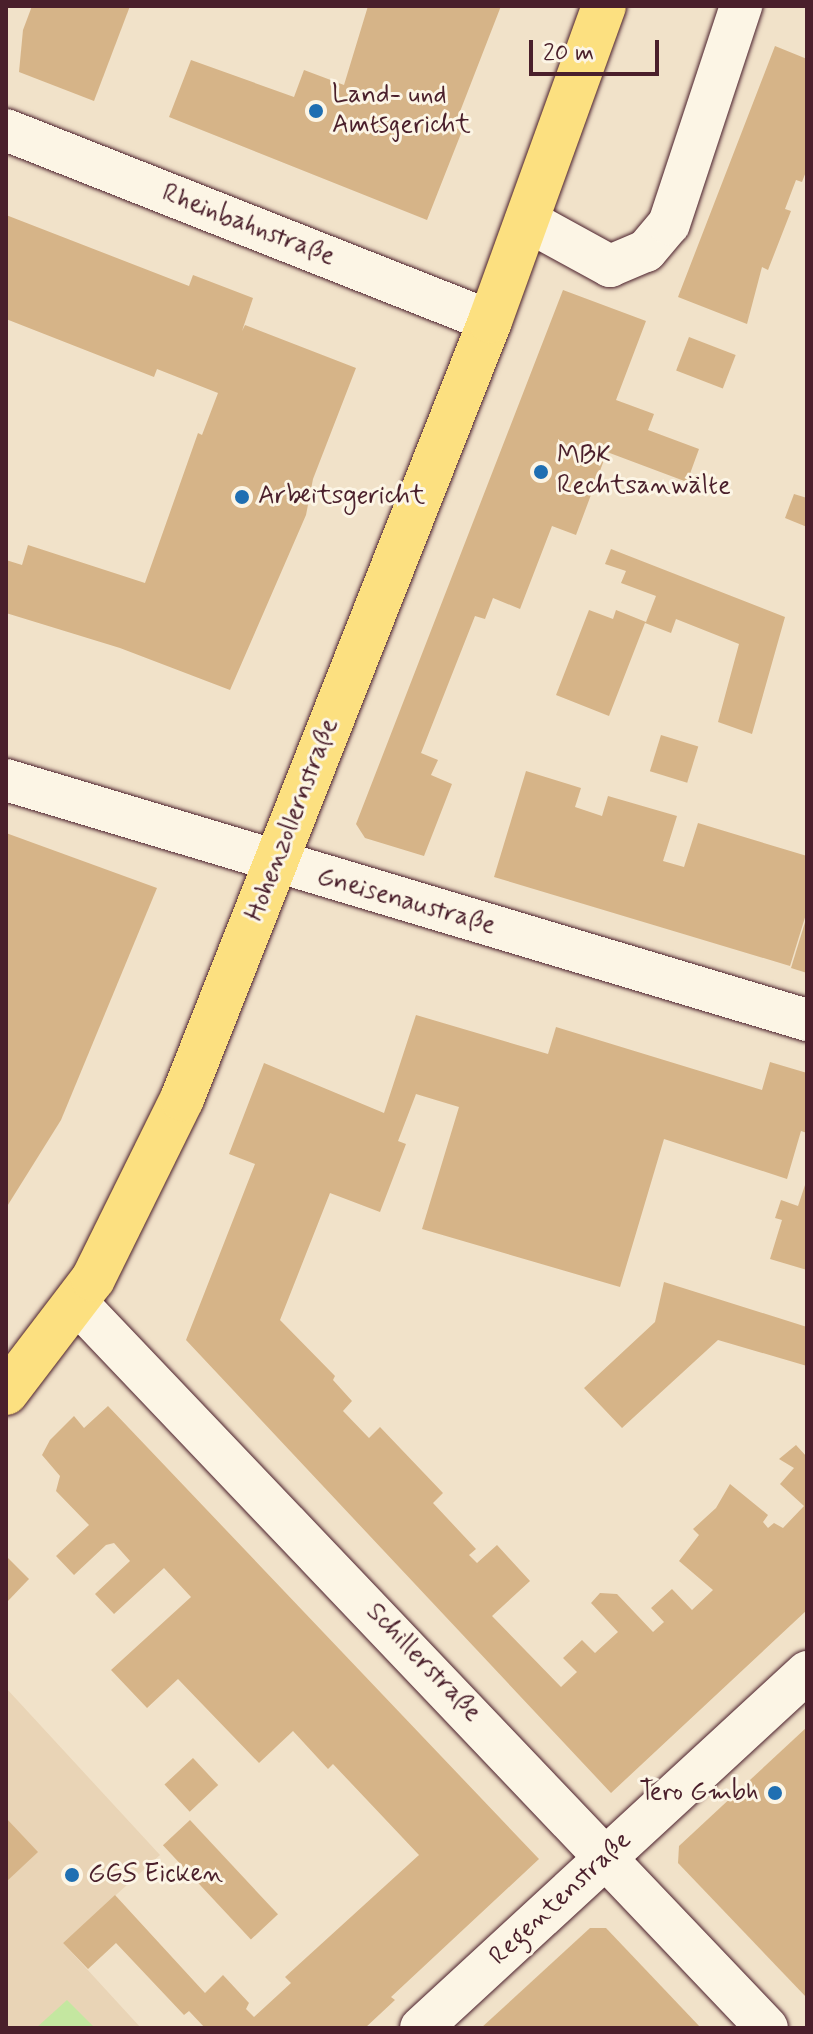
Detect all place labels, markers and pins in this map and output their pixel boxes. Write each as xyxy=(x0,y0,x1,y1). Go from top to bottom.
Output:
place label: Land- und Amtsgericht xyxy=(332,80,471,142)
marker: Land- und Amtsgericht xyxy=(307,102,325,120)
place label: MBK Rechtsanwälte xyxy=(557,441,731,502)
marker: MBK Rechtsanwälte xyxy=(532,463,550,481)
place label: Arbeitsgericht xyxy=(258,481,425,513)
marker: Arbeitsgericht xyxy=(233,488,251,506)
place label: Tero Gmbh xyxy=(639,1777,759,1809)
marker: Tero Gmbh xyxy=(766,1784,784,1802)
place label: GGS Eicken xyxy=(88,1859,223,1891)
marker: GGS Eicken xyxy=(63,1866,81,1884)

